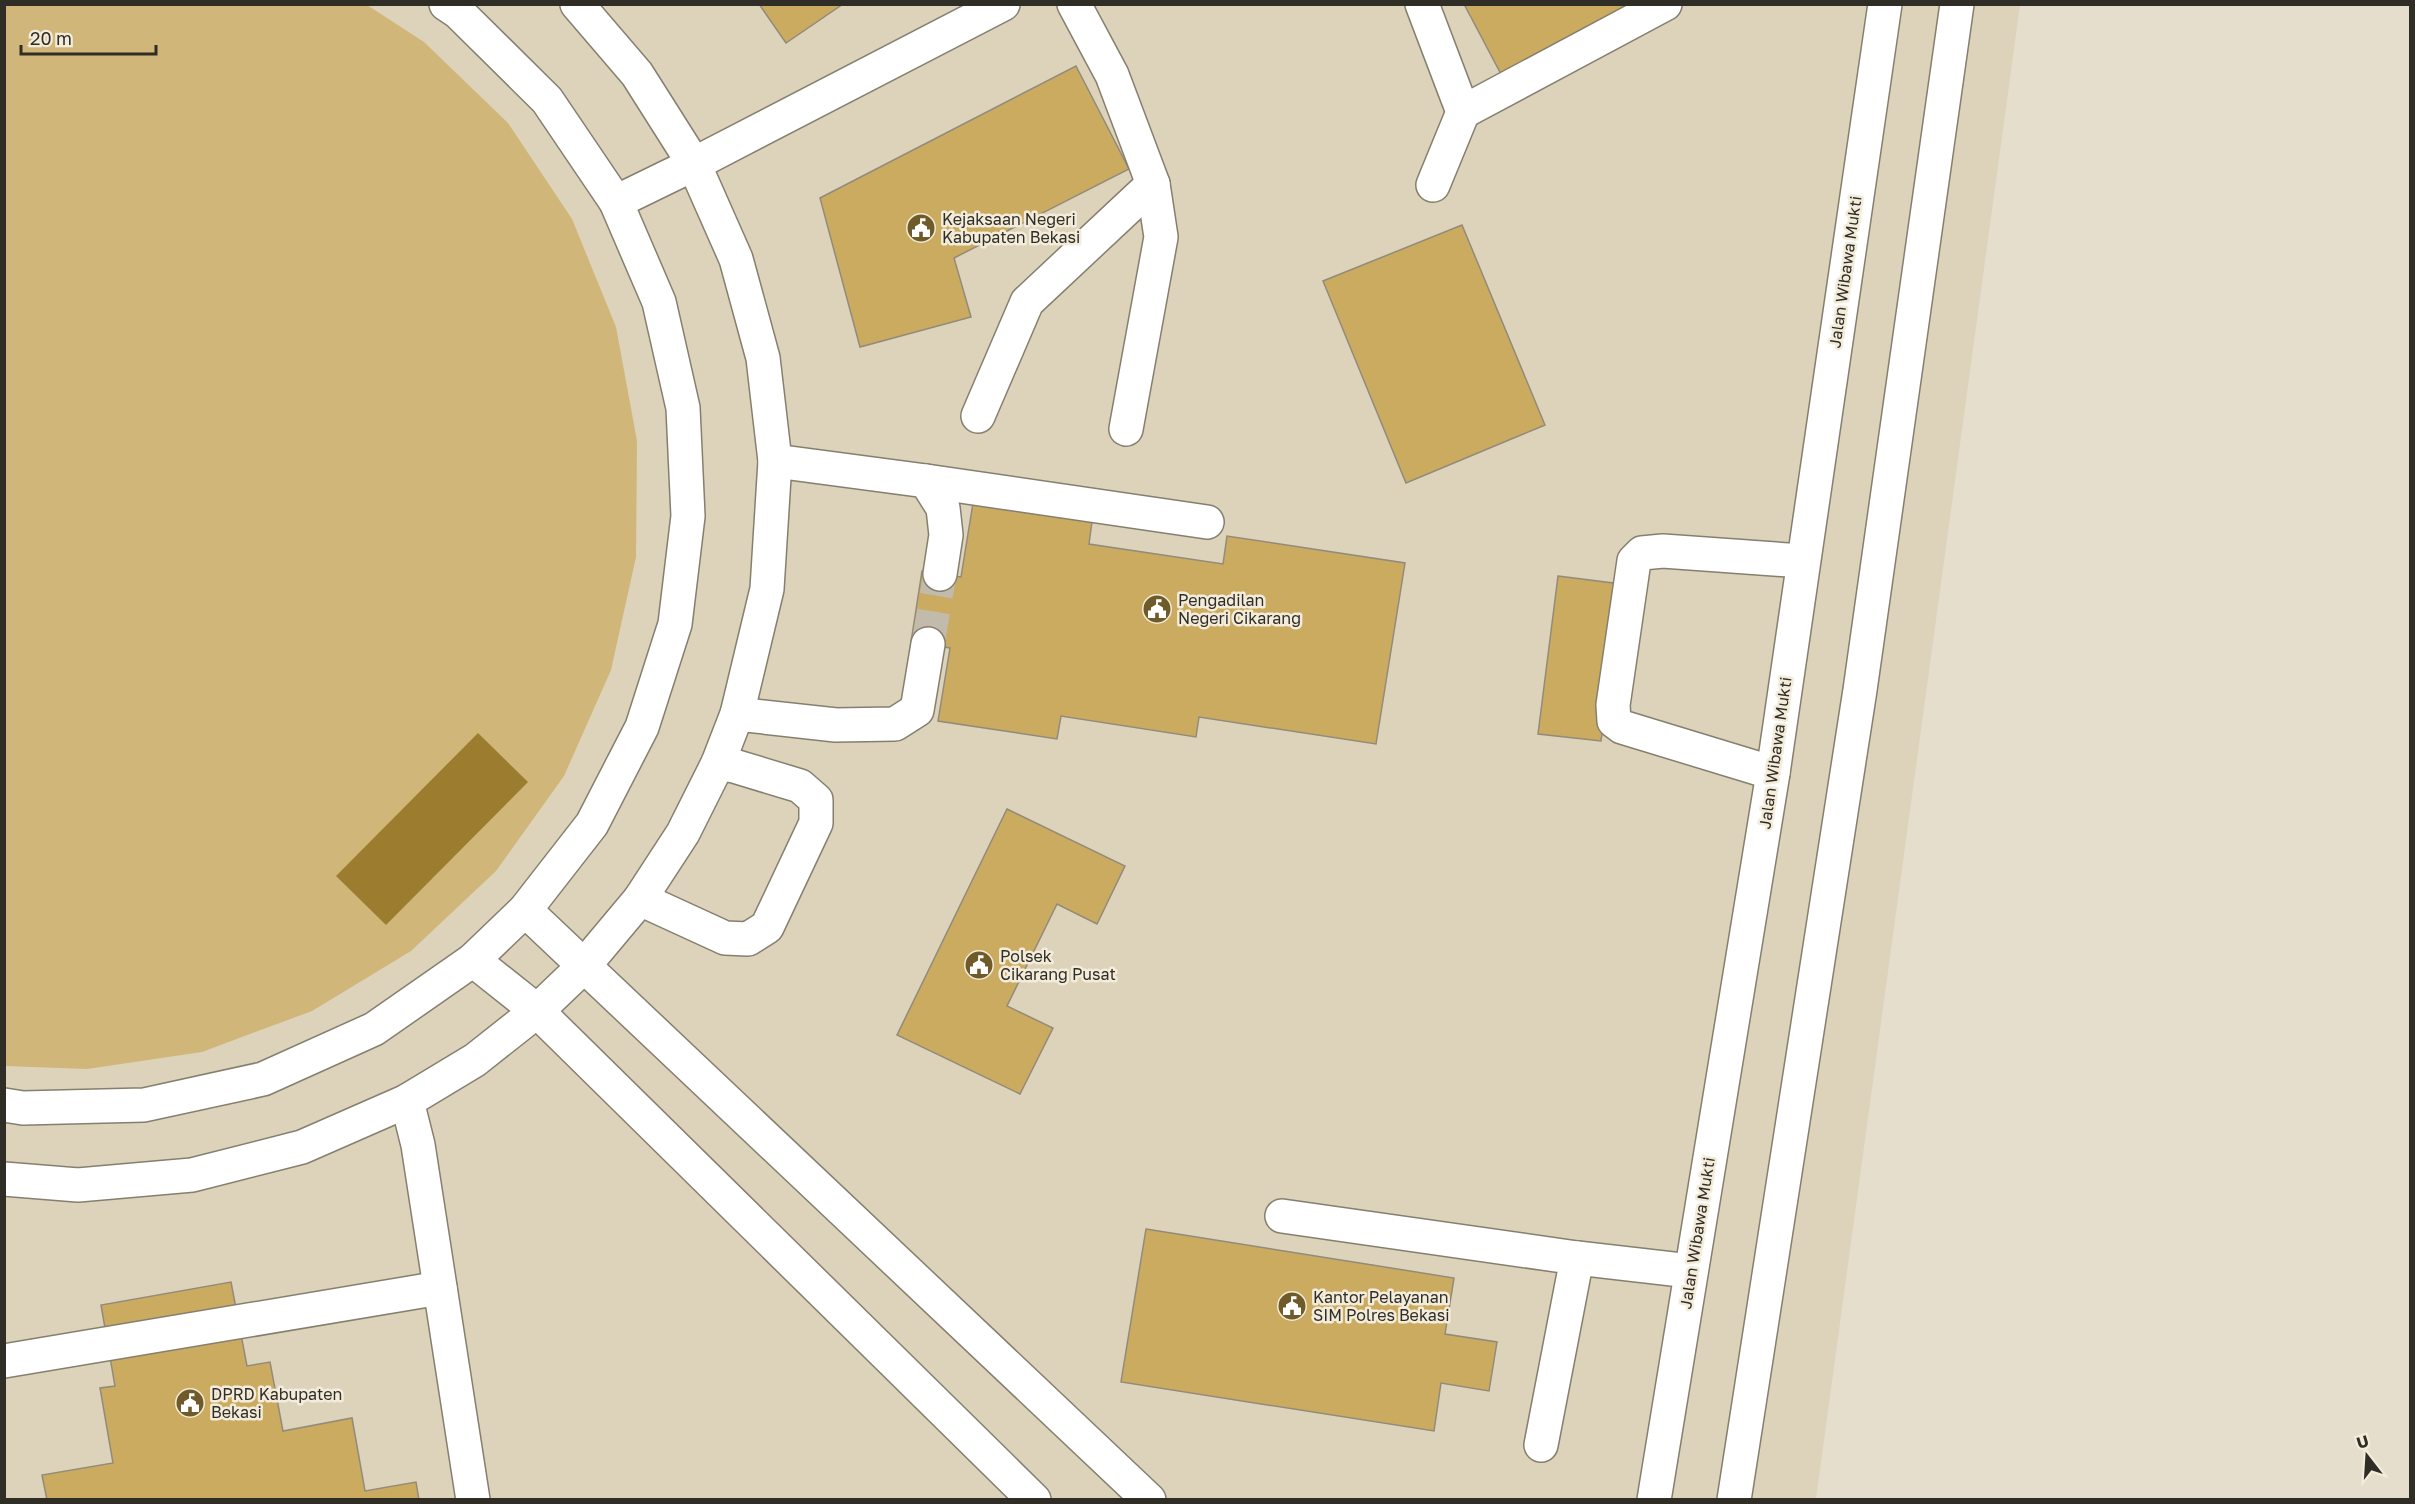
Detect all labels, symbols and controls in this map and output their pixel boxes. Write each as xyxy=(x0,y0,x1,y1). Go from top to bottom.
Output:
scale bar xyxy=(21,18,156,56)
text: 20 m xyxy=(30,27,72,49)
street label: Jalan Wibawa Mukti xyxy=(1824,195,1866,349)
place label: Kejaksaan Negeri Kabupaten Bekasi xyxy=(942,209,1080,247)
public building icon: Kejaksaan Negeri Kabupaten Bekasi xyxy=(905,212,937,244)
place label: Pengadilan Negeri Cikarang xyxy=(1178,590,1301,628)
public building icon: Pengadilan Negeri Cikarang xyxy=(1141,593,1173,625)
street label: Jalan Wibawa Mukti xyxy=(1754,676,1796,830)
place label: Polsek Cikarang Pusat xyxy=(1000,946,1116,984)
public building icon: Polsek Cikarang Pusat xyxy=(963,949,995,981)
street label: Jalan Wibawa Mukti xyxy=(1675,1156,1719,1310)
place label: Kantor Pelayanan SIM Polres Bekasi xyxy=(1313,1287,1450,1325)
public building icon: Kantor Pelayanan SIM Polres Bekasi xyxy=(1276,1290,1308,1322)
place label: DPRD Kabupaten Bekasi xyxy=(211,1384,342,1422)
public building icon: DPRD Kabupaten Bekasi xyxy=(174,1387,206,1419)
north arrow xyxy=(2337,1426,2397,1486)
text: U xyxy=(2354,1430,2371,1453)

